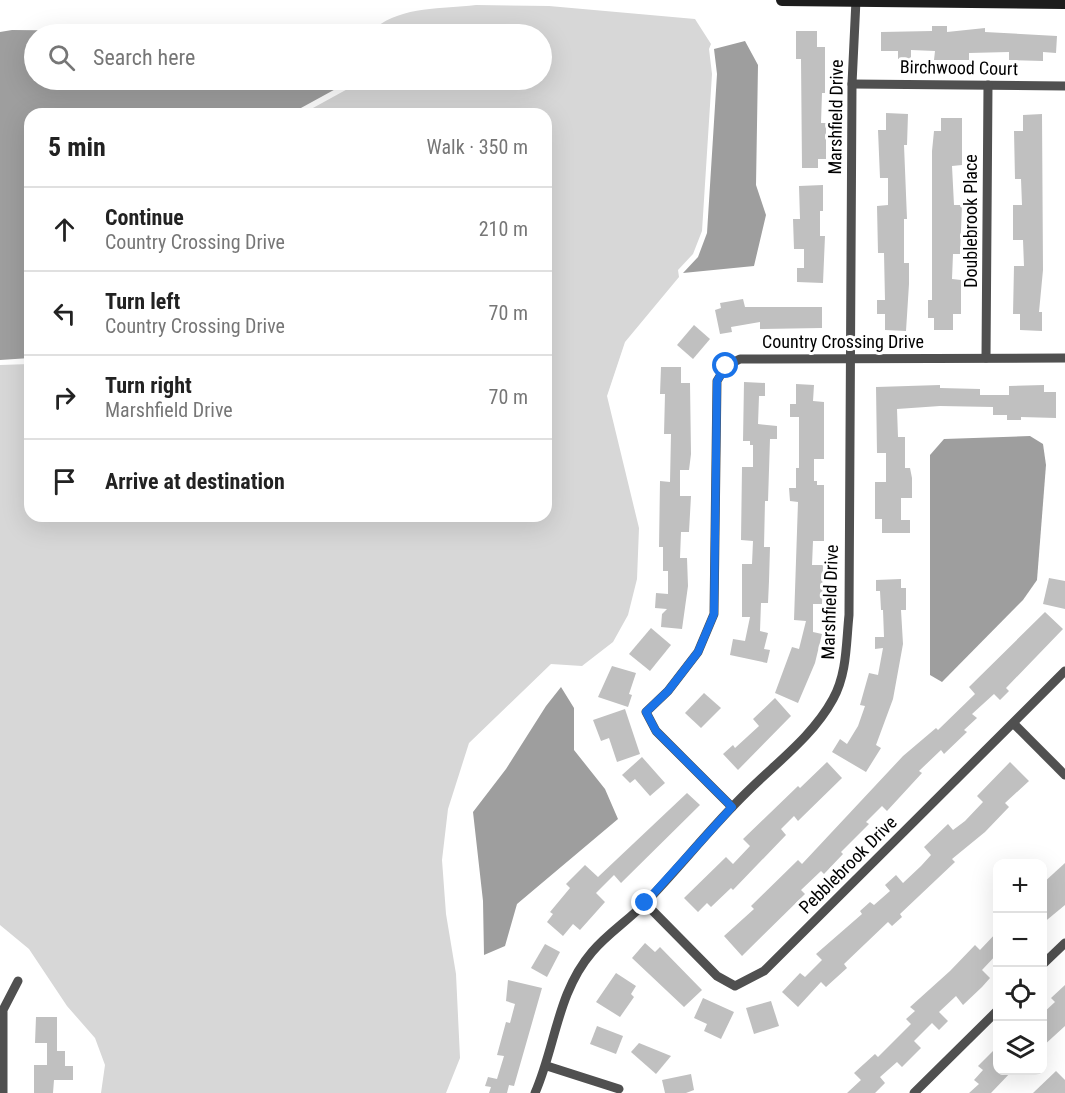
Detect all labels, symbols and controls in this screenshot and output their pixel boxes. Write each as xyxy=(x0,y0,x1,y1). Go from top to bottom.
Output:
search box xyxy=(24,24,552,90)
icon: search xyxy=(45,41,78,74)
text: Search here xyxy=(93,45,195,70)
street label: Birchwood Court xyxy=(900,56,1018,79)
street label: Marshfield Drive xyxy=(824,59,847,175)
text: 5 min xyxy=(48,132,106,162)
text: Walk · 350 m xyxy=(427,135,528,159)
street label: Doublebrook Place xyxy=(960,154,981,288)
text: Continue xyxy=(105,205,184,230)
icon: ahead xyxy=(48,213,81,246)
text: 210 m xyxy=(479,217,528,241)
text: Country Crossing Drive xyxy=(105,230,285,254)
text: Turn left xyxy=(105,289,180,314)
icon: left xyxy=(48,297,81,330)
text: 70 m xyxy=(489,301,528,325)
text: Country Crossing Drive xyxy=(105,314,285,338)
street label: Country Crossing Drive xyxy=(762,331,924,352)
route start xyxy=(712,352,738,378)
text: Turn right xyxy=(105,373,192,398)
icon: right xyxy=(48,381,81,414)
text: 70 m xyxy=(489,385,528,409)
text: Marshfield Drive xyxy=(105,398,233,422)
icon: arrive xyxy=(48,465,81,498)
text: Arrive at destination xyxy=(105,469,285,494)
street label: Marshfield Drive xyxy=(817,544,842,660)
street label: Pebblebrook Drive xyxy=(795,812,901,918)
map controls xyxy=(993,859,1047,1075)
button: + xyxy=(993,859,1047,913)
route end xyxy=(631,889,657,915)
button: − xyxy=(993,913,1047,967)
button: locate xyxy=(993,967,1047,1021)
button: layers xyxy=(993,1021,1047,1075)

